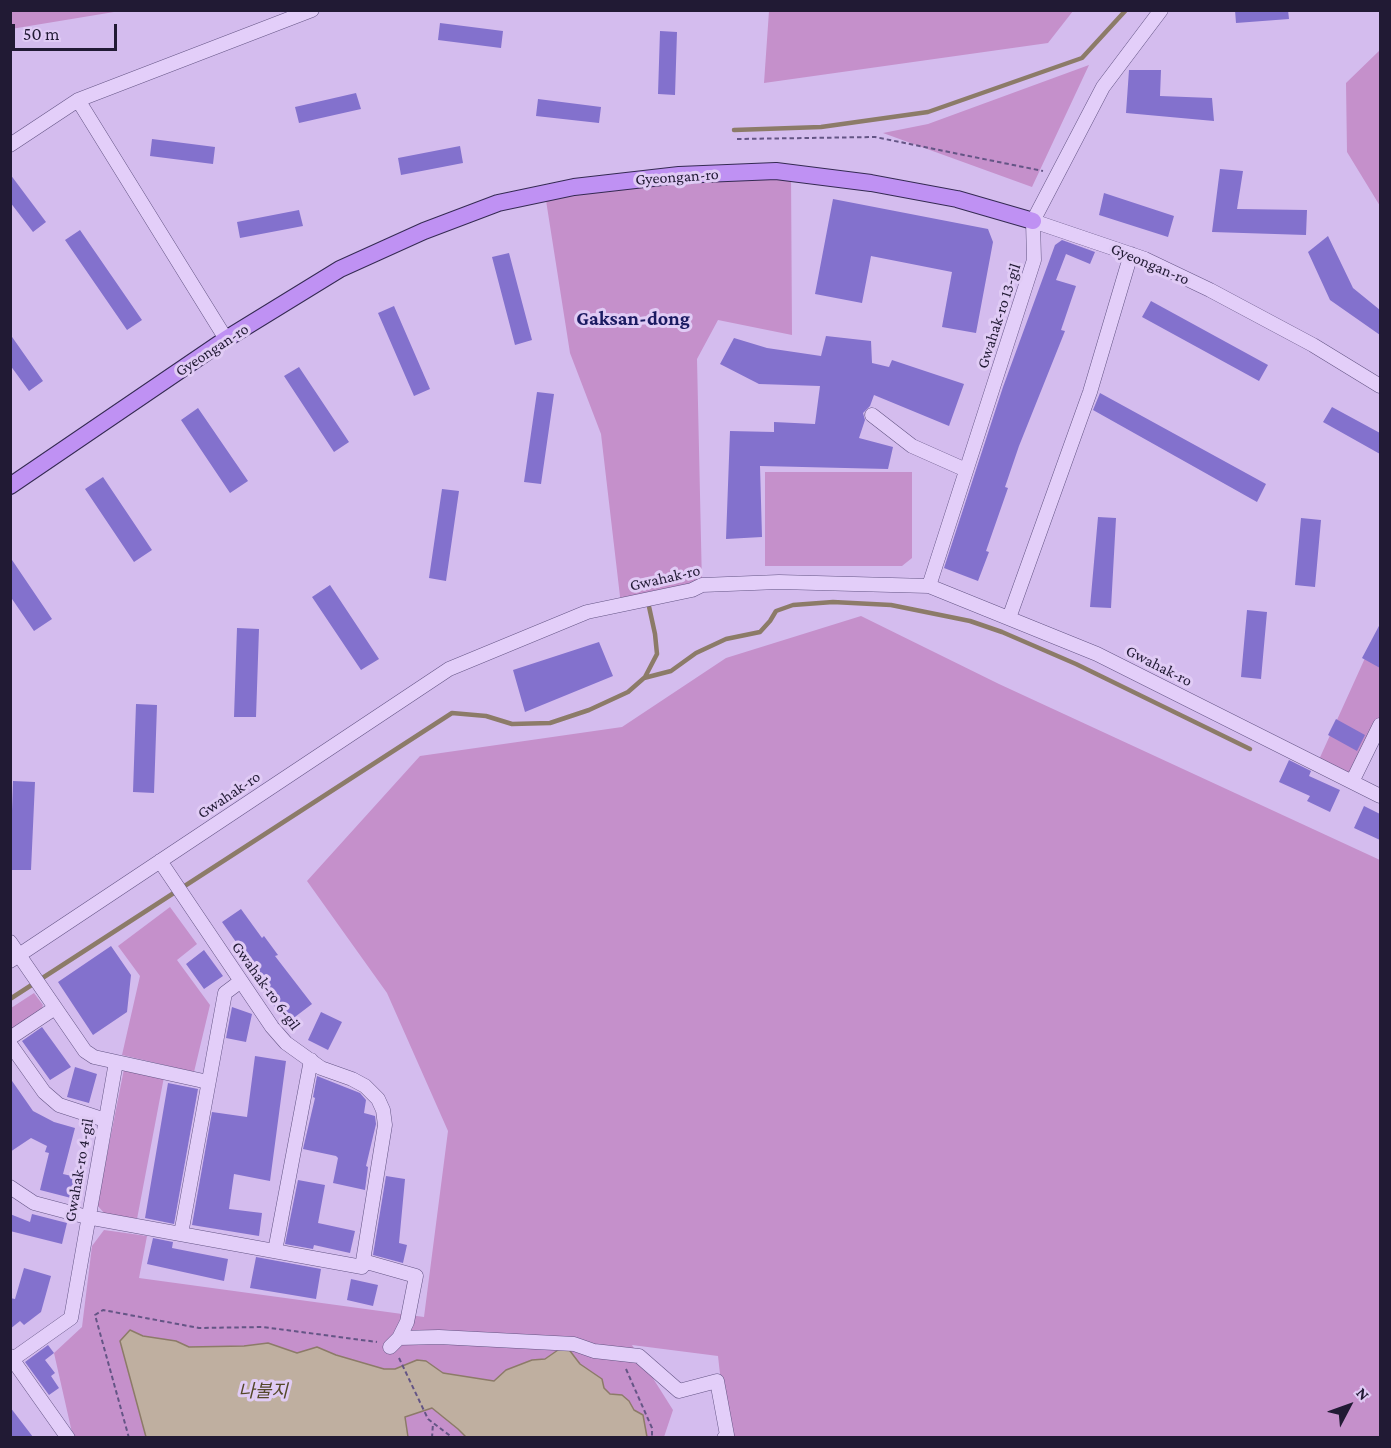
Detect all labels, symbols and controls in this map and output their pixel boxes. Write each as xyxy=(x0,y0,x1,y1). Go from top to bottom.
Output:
scale bar xyxy=(15,12,120,50)
text: 50 m xyxy=(23,24,60,44)
street label: Gyeongan-ro xyxy=(635,165,719,189)
street label: Gyeongan-ro xyxy=(1108,239,1192,289)
street label: Gwahak-ro 13-gil xyxy=(973,261,1025,371)
district label: Gaksan-dong xyxy=(576,307,690,331)
street label: Gyeongan-ro xyxy=(172,319,252,381)
street label: Gwahak-ro xyxy=(628,561,702,595)
street label: Gwahak-ro xyxy=(1123,641,1195,691)
street label: Gwahak-ro xyxy=(194,767,264,823)
street label: Gwahak-ro 6-gil xyxy=(227,938,305,1034)
street label: Gwahak-ro 4-gil xyxy=(60,1117,98,1223)
north arrow xyxy=(1319,1376,1379,1436)
water label: 나불지 xyxy=(238,1380,288,1402)
text: N xyxy=(1353,1384,1373,1404)

